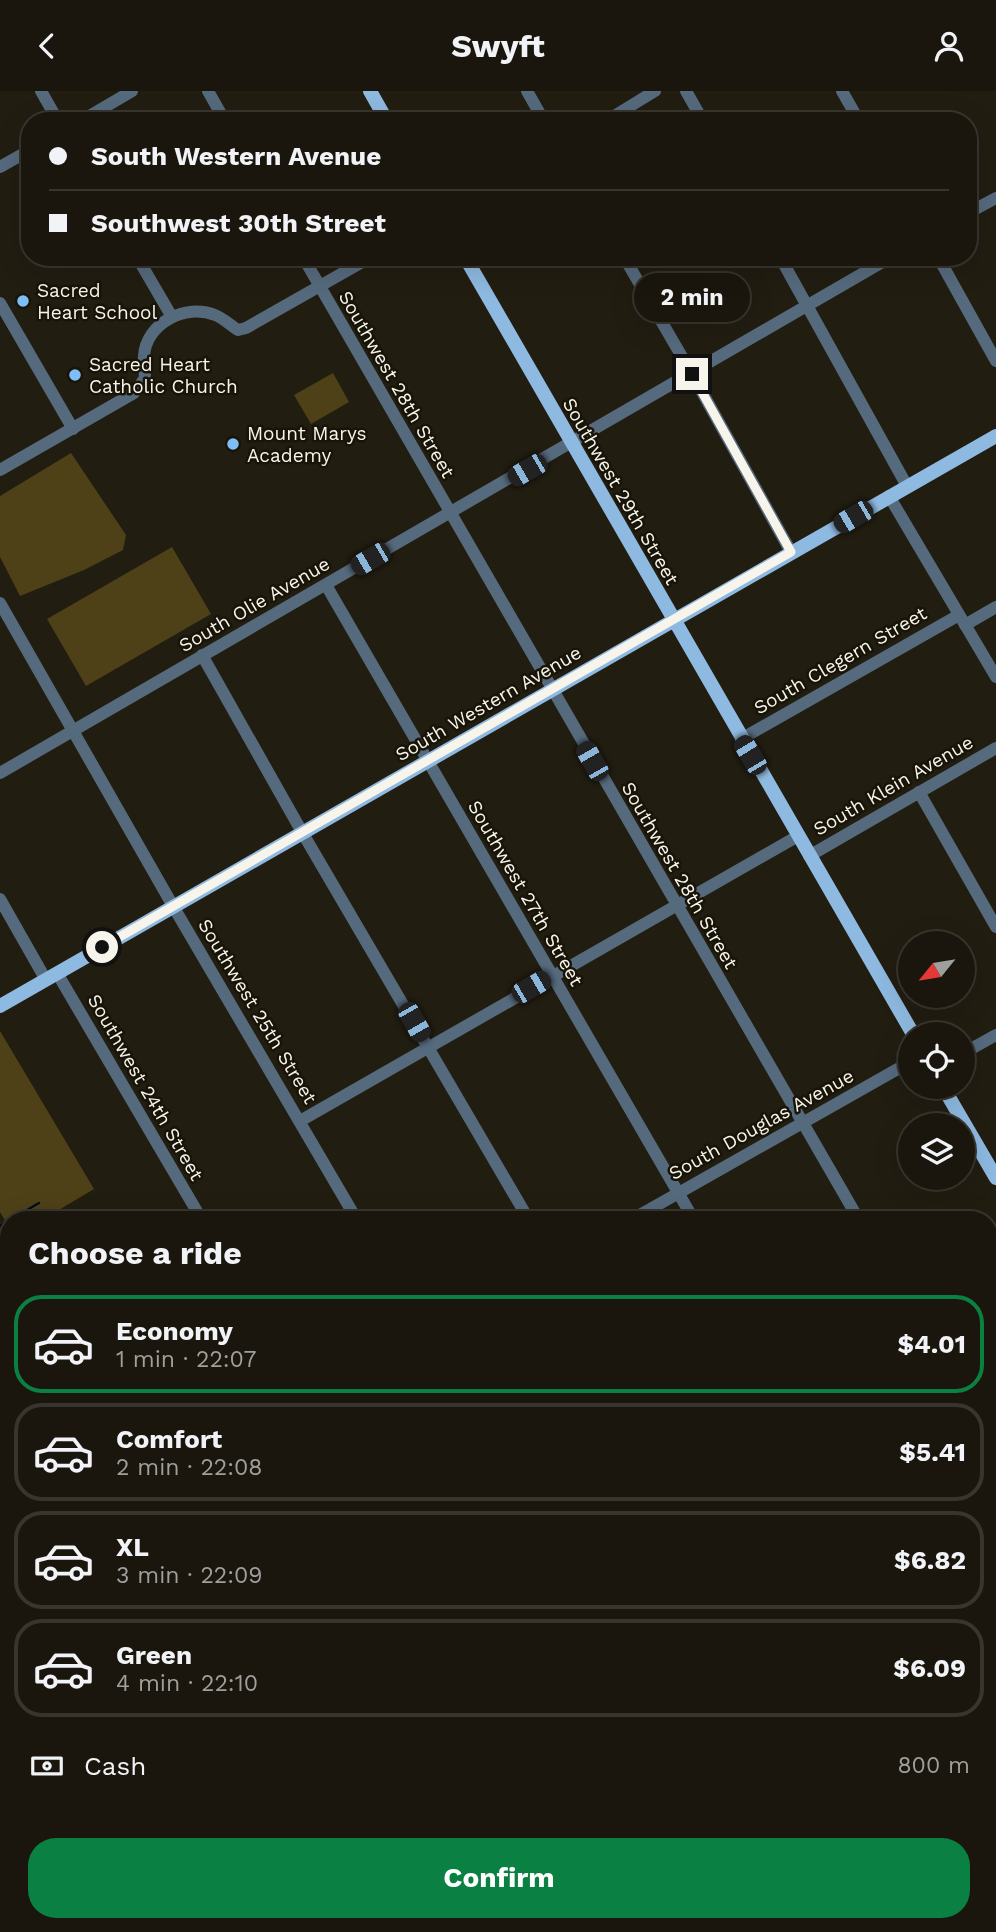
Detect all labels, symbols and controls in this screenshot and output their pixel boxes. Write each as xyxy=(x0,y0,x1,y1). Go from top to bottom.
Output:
icon: back xyxy=(28,27,66,65)
text: Swyft xyxy=(451,27,545,65)
icon: person xyxy=(930,27,968,65)
text: South Western Avenue xyxy=(91,141,381,171)
text: Southwest 30th Street xyxy=(91,208,386,238)
callout: 2 min xyxy=(634,273,750,321)
place label: Sacred Heart School xyxy=(37,279,158,324)
text: 2 min xyxy=(661,284,723,311)
street label: Southwest 28th Street xyxy=(334,287,460,482)
marker: Sacred Heart School xyxy=(15,293,31,309)
place label: Sacred Heart Catholic Church xyxy=(89,353,238,398)
route end xyxy=(676,358,708,390)
marker: Sacred Heart Catholic Church xyxy=(67,367,83,383)
street label: Southwest 29th Street xyxy=(558,394,684,589)
place label: Mount Marys Academy xyxy=(247,422,366,467)
marker: Mount Marys Academy xyxy=(225,436,241,452)
car xyxy=(504,450,551,490)
car xyxy=(830,497,877,537)
car xyxy=(347,539,394,579)
street label: South Olie Avenue xyxy=(175,552,334,657)
street label: South Clegern Street xyxy=(750,602,931,719)
street label: South Western Avenue xyxy=(391,641,585,766)
street label: South Klein Avenue xyxy=(809,730,977,841)
car xyxy=(731,732,770,778)
car xyxy=(573,738,612,784)
street label: Southwest 28th Street xyxy=(617,778,743,973)
street label: Southwest 27th Street xyxy=(463,796,588,990)
street label: Southwest 25th Street xyxy=(193,915,322,1108)
route start xyxy=(86,931,118,963)
north arrow xyxy=(898,931,975,1008)
map controls xyxy=(898,931,975,1190)
car xyxy=(508,967,555,1007)
street label: Southwest 24th Street xyxy=(83,990,208,1185)
car xyxy=(395,999,434,1045)
button: locate xyxy=(898,1022,975,1099)
street label: South Douglas Avenue xyxy=(665,1064,858,1185)
button: layers xyxy=(898,1113,975,1190)
text: Choose a ride xyxy=(28,1234,242,1272)
icon: car xyxy=(32,1313,95,1376)
text: Economy xyxy=(116,1316,233,1346)
text: $4.01 xyxy=(897,1329,966,1359)
text: 1 min · 22:07 xyxy=(116,1346,256,1373)
icon: car xyxy=(32,1421,95,1484)
text: Comfort xyxy=(116,1424,222,1454)
text: $5.41 xyxy=(899,1437,966,1467)
text: 2 min · 22:08 xyxy=(116,1454,263,1481)
icon: car xyxy=(32,1529,95,1592)
text: XL xyxy=(116,1532,149,1562)
text: $6.82 xyxy=(894,1545,966,1575)
text: 3 min · 22:09 xyxy=(116,1562,263,1589)
icon: car xyxy=(32,1637,95,1700)
text: Green xyxy=(116,1640,192,1670)
text: $6.09 xyxy=(893,1653,966,1683)
text: 4 min · 22:10 xyxy=(116,1670,258,1697)
icon: cash xyxy=(28,1747,66,1785)
text: Cash xyxy=(84,1751,146,1781)
text: 800 m xyxy=(897,1752,970,1779)
button: Confirm xyxy=(28,1838,970,1918)

